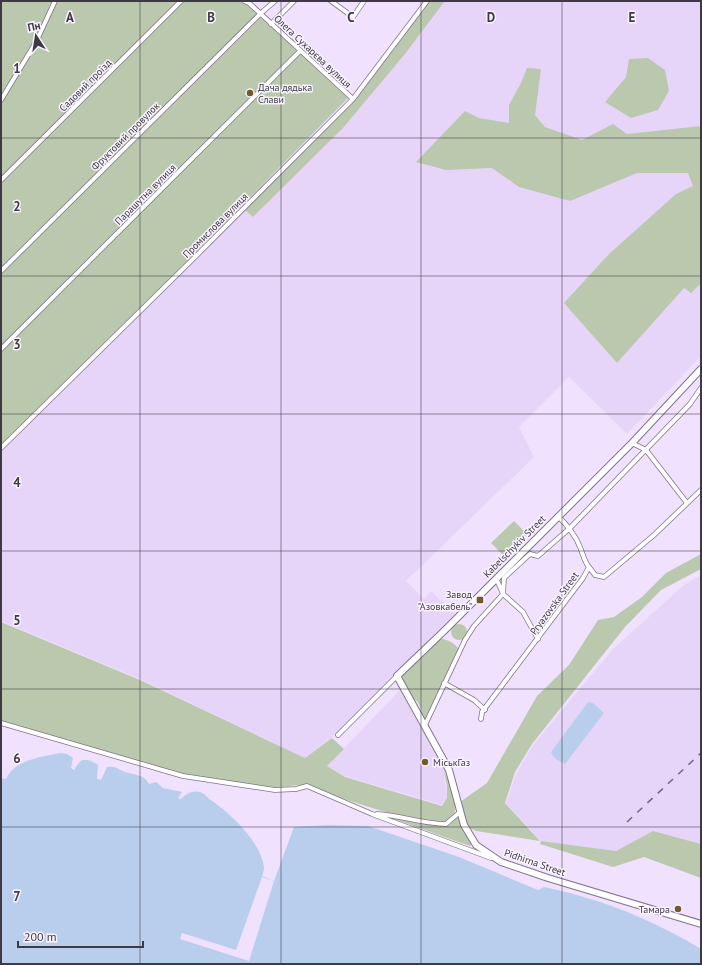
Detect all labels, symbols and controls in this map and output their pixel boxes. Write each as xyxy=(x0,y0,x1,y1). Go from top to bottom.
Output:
text: A xyxy=(66,9,74,26)
text: B xyxy=(207,9,215,26)
text: C xyxy=(347,9,355,26)
text: D xyxy=(487,9,495,26)
text: E xyxy=(629,9,636,26)
street label: Олега Сухарєва вулиця xyxy=(271,12,354,91)
north arrow xyxy=(16,16,56,56)
text: Пн xyxy=(26,18,42,34)
street label: Садовий проїзд xyxy=(56,56,115,114)
text: 1 xyxy=(13,60,21,77)
place label: Дача дядька Слави xyxy=(258,81,312,106)
marker: Дача дядька Слави xyxy=(245,88,255,98)
street label: Фруктовий провулок xyxy=(89,99,162,173)
street label: Парашутна вулиця xyxy=(112,161,179,228)
street label: Промислова вулиця xyxy=(180,190,251,261)
text: 2 xyxy=(13,198,21,215)
text: 3 xyxy=(13,336,21,353)
text: 4 xyxy=(13,474,21,491)
street label: Kabelschykiv Street xyxy=(480,512,549,580)
street label: Pryazovska Street xyxy=(527,569,582,637)
place label: Завод "Азовкабель" xyxy=(418,588,473,613)
marker: Завод "Азовкабель" xyxy=(475,595,485,605)
text: 5 xyxy=(13,612,21,629)
text: 6 xyxy=(13,750,21,767)
place label: МіськГаз xyxy=(433,756,470,769)
marker: МіськГаз xyxy=(420,757,430,767)
street label: Pidhirna Street xyxy=(503,846,568,879)
text: 7 xyxy=(13,888,21,905)
place label: Тамара xyxy=(639,903,670,916)
marker: Тамара xyxy=(673,904,683,914)
scale bar xyxy=(18,923,143,949)
text: 200 m xyxy=(24,929,57,944)

